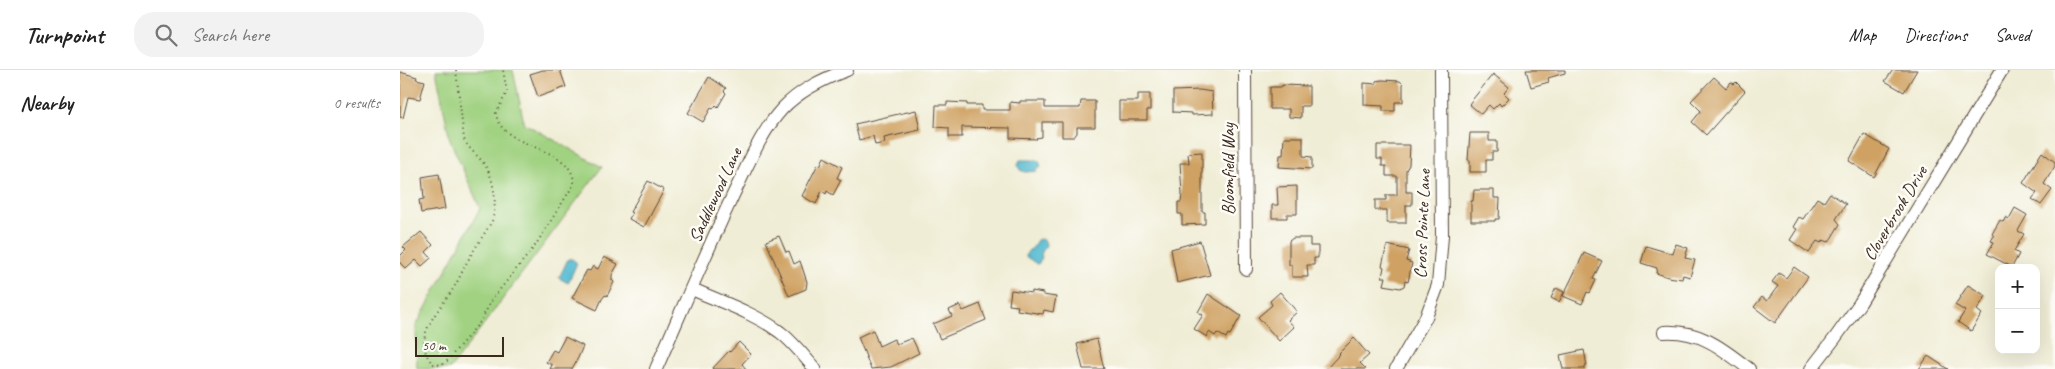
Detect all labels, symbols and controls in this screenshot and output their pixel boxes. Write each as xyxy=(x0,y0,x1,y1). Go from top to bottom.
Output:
search box xyxy=(134,12,484,57)
text: Turnpoint xyxy=(25,20,104,50)
icon: search xyxy=(152,21,180,49)
text: Search here xyxy=(192,23,269,47)
text: Map xyxy=(1849,24,1876,46)
text: Directions xyxy=(1904,24,1967,46)
text: Saved xyxy=(1995,24,2030,46)
text: Nearby xyxy=(20,90,73,116)
text: 0 results xyxy=(333,93,380,113)
street label: Bloomfield Way xyxy=(1217,121,1239,215)
street label: Saddlewood Lane xyxy=(684,143,747,246)
street label: Cloverbrook Drive xyxy=(1858,161,1932,264)
street label: Cross Pointe Lane xyxy=(1409,168,1435,279)
map controls xyxy=(1995,264,2040,354)
button: + xyxy=(1995,264,2040,309)
button: − xyxy=(1995,309,2040,354)
scale bar xyxy=(415,334,504,357)
text: 50 m xyxy=(422,337,446,354)

